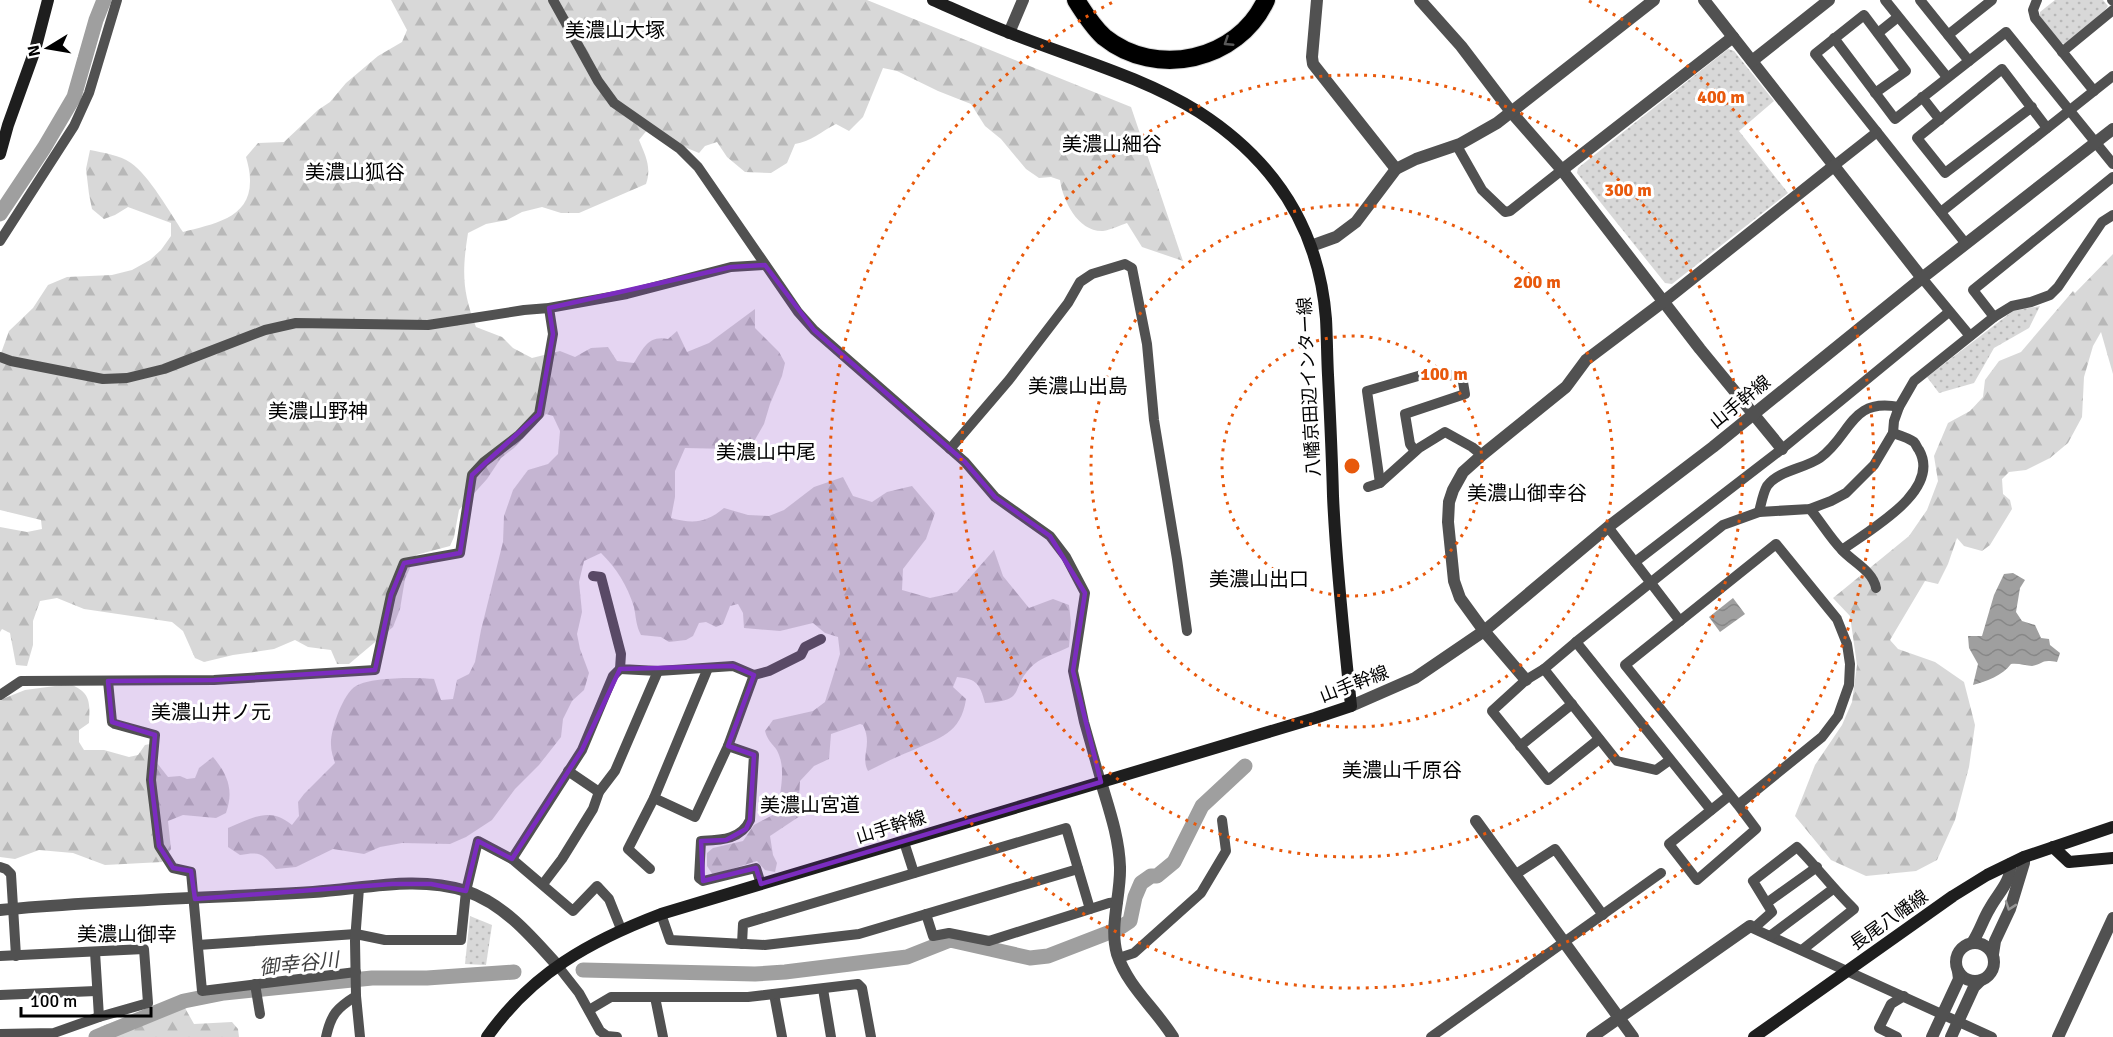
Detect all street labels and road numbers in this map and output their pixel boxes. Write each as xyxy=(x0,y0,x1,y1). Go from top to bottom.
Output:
street label: 八幡京田辺インター線 xyxy=(1293,297,1325,477)
street label: 山手幹線 xyxy=(1705,371,1775,433)
street label: 山手幹線 xyxy=(1316,661,1392,707)
street label: 山手幹線 xyxy=(853,806,929,848)
street label: 長尾八幡線 xyxy=(1846,885,1932,955)

